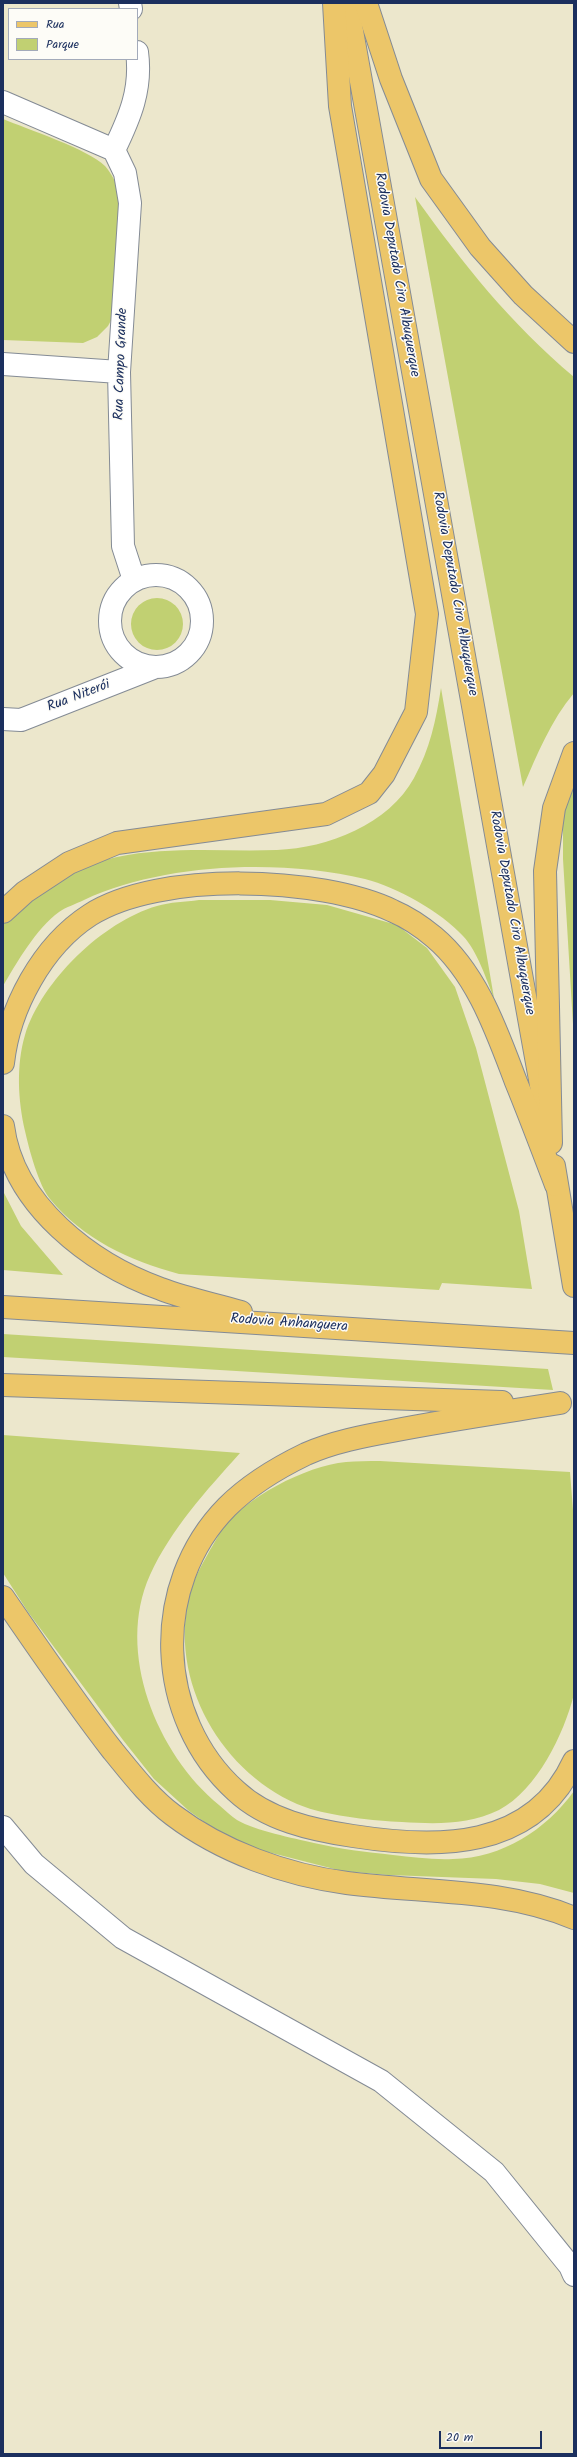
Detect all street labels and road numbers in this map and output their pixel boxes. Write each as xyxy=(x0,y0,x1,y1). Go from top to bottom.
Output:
street label: Rodovia Deputado Ciro Albuquerque xyxy=(370,171,422,379)
street label: Rua Campo Grande xyxy=(112,308,132,420)
street label: Rodovia Deputado Ciro Albuquerque xyxy=(428,490,480,698)
street label: Rua Niterói xyxy=(45,677,113,717)
street label: Rodovia Deputado Ciro Albuquerque xyxy=(485,809,537,1017)
street label: Rodovia Anhanguera xyxy=(230,1312,348,1336)

